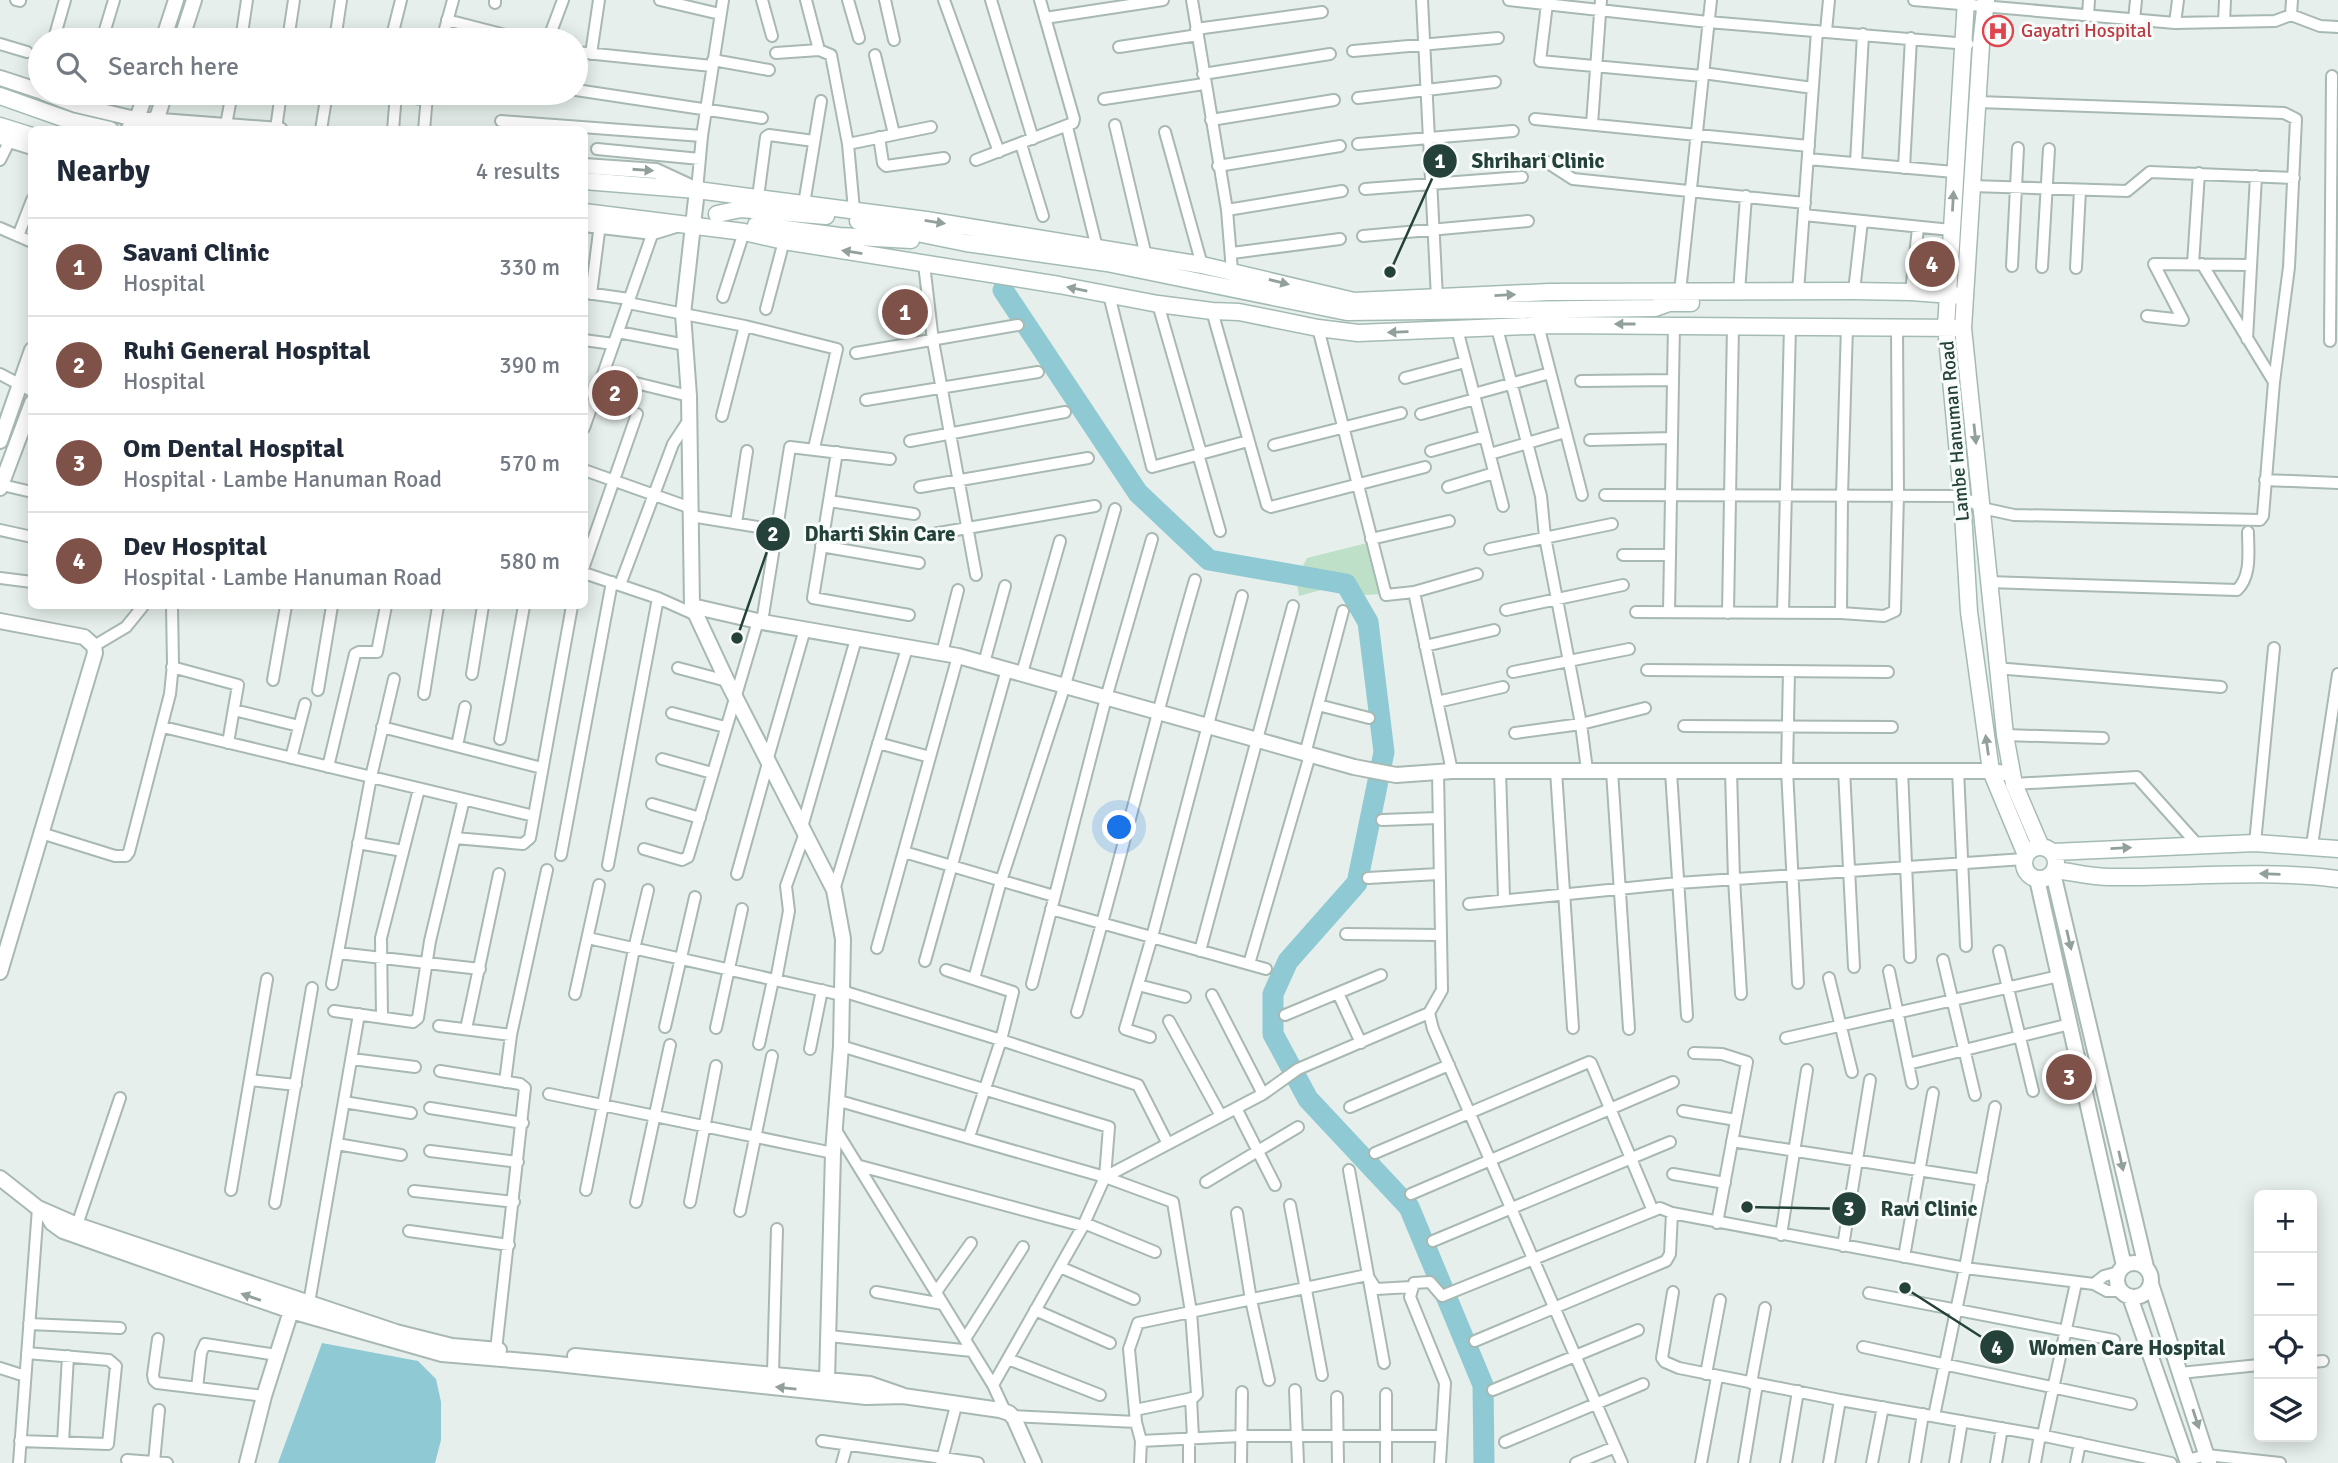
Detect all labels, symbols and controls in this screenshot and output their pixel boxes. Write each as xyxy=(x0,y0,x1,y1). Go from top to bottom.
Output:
hospital icon: Gayatri Hospital xyxy=(1981,14,2015,48)
place label: Gayatri Hospital xyxy=(2021,19,2152,43)
search box xyxy=(28,28,588,105)
icon: search xyxy=(52,48,90,86)
text: Search here xyxy=(108,51,239,83)
callout: Shrihari Clinic xyxy=(1423,140,1619,182)
text: 1 xyxy=(1434,148,1446,174)
text: Shrihari Clinic xyxy=(1472,148,1605,174)
text: Nearby xyxy=(56,153,150,190)
text: 4 results xyxy=(476,157,560,186)
one-way arrow xyxy=(632,165,654,176)
one-way arrow xyxy=(1947,190,1958,212)
one-way arrow xyxy=(924,217,946,228)
text: Savani Clinic xyxy=(123,237,270,269)
pin: 4 xyxy=(1909,238,1955,290)
one-way arrow xyxy=(841,246,863,257)
text: 1 xyxy=(73,253,85,282)
text: 330 m xyxy=(499,253,560,282)
text: Hospital xyxy=(123,269,205,298)
one-way arrow xyxy=(1269,277,1291,288)
one-way arrow xyxy=(1066,283,1088,294)
pin: 1 xyxy=(882,286,928,338)
one-way arrow xyxy=(1494,289,1516,300)
one-way arrow xyxy=(1614,319,1636,330)
one-way arrow xyxy=(1387,326,1409,337)
text: Ruhi General Hospital xyxy=(123,335,370,367)
street label: Lambe Hanuman Road xyxy=(1935,340,1975,522)
text: 2 xyxy=(73,351,85,380)
text: 390 m xyxy=(499,351,560,380)
text: Hospital xyxy=(123,367,205,396)
pin: 2 xyxy=(592,367,638,419)
one-way arrow xyxy=(1970,423,1981,445)
text: Om Dental Hospital xyxy=(123,433,344,465)
text: 3 xyxy=(73,449,85,478)
text: 570 m xyxy=(499,449,560,478)
text: Hospital · Lambe Hanuman Road xyxy=(123,465,442,494)
callout: Dharti Skin Care xyxy=(755,513,969,555)
text: 2 xyxy=(767,521,779,547)
text: Dharti Skin Care xyxy=(804,521,956,547)
text: Dev Hospital xyxy=(123,531,267,563)
text: 4 xyxy=(73,547,85,576)
text: 580 m xyxy=(499,547,560,576)
text: Hospital · Lambe Hanuman Road xyxy=(123,563,442,592)
one-way arrow xyxy=(1982,734,1993,756)
your location xyxy=(1102,810,1136,844)
one-way arrow xyxy=(2110,843,2132,854)
one-way arrow xyxy=(2259,868,2281,879)
one-way arrow xyxy=(2063,929,2074,951)
pin: 3 xyxy=(2046,1051,2092,1103)
one-way arrow xyxy=(2116,1150,2127,1172)
callout: Ravi Clinic xyxy=(1832,1188,1992,1230)
map controls xyxy=(2254,1190,2317,1442)
button: + xyxy=(2254,1190,2317,1253)
text: 3 xyxy=(1843,1196,1855,1222)
text: Ravi Clinic xyxy=(1881,1196,1977,1222)
button: − xyxy=(2254,1253,2317,1316)
one-way arrow xyxy=(240,1291,261,1302)
button: locate xyxy=(2254,1316,2317,1379)
callout: Women Care Hospital xyxy=(1980,1326,2240,1368)
text: 4 xyxy=(1991,1335,2003,1361)
text: Women Care Hospital xyxy=(2029,1335,2226,1361)
button: layers xyxy=(2254,1379,2317,1442)
one-way arrow xyxy=(775,1382,797,1393)
one-way arrow xyxy=(2191,1409,2201,1430)

